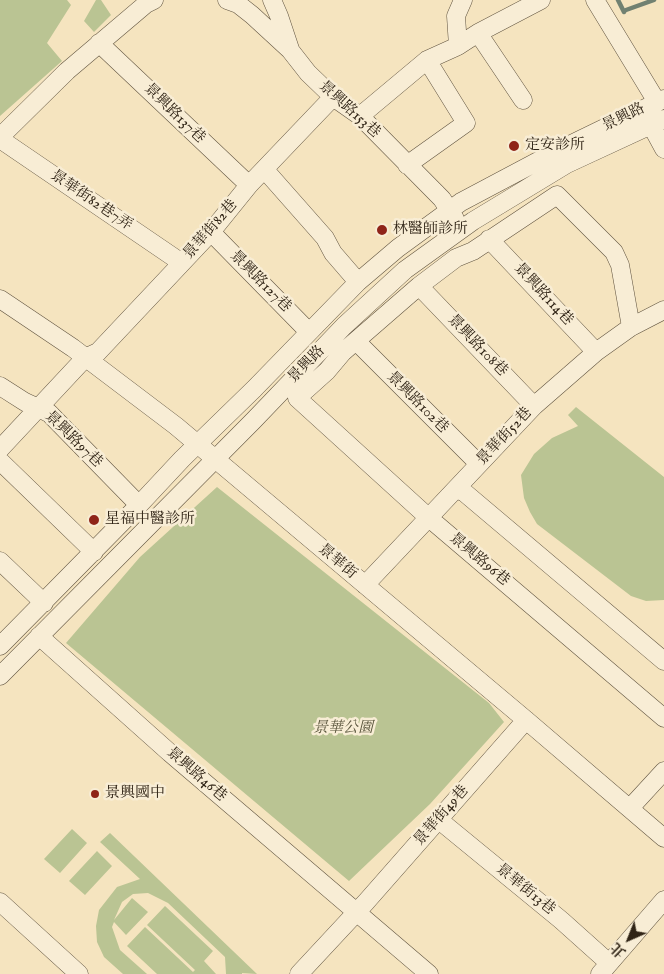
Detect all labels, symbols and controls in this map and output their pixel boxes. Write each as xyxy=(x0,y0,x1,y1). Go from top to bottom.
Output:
street label: 景興路153巷 xyxy=(315,78,383,142)
street label: 景興路137巷 xyxy=(140,80,208,148)
street label: 景興路 xyxy=(600,100,648,136)
place label: 定安診所 xyxy=(525,137,585,155)
marker: 定安診所 xyxy=(507,139,521,153)
street label: 景華街82巷7弄 xyxy=(47,167,135,235)
street label: 景華街82巷 xyxy=(180,197,242,263)
place label: 林醫師診所 xyxy=(393,221,468,239)
marker: 林醫師診所 xyxy=(375,223,389,237)
street label: 景興路127巷 xyxy=(226,248,294,316)
street label: 景興路114巷 xyxy=(510,260,576,330)
street label: 景興路108巷 xyxy=(443,311,511,381)
street label: 景興路 xyxy=(285,343,329,387)
street label: 景興路102巷 xyxy=(382,368,452,438)
street label: 景華街52巷 xyxy=(474,404,536,470)
street label: 景興路97巷 xyxy=(40,408,106,472)
place label: 星福中醫診所 xyxy=(105,511,195,529)
marker: 星福中醫診所 xyxy=(87,513,101,527)
street label: 景興路96巷 xyxy=(445,530,513,590)
street label: 景華街 xyxy=(314,541,360,583)
park label: 景華公園 xyxy=(313,720,373,738)
street label: 景興路46巷 xyxy=(162,744,230,806)
street label: 景華街49巷 xyxy=(411,782,473,850)
place label: 景興國中 xyxy=(105,785,165,803)
marker: 景興國中 xyxy=(89,788,101,800)
street label: 景華街13巷 xyxy=(492,861,558,919)
north arrow xyxy=(604,914,654,964)
text: 北 xyxy=(607,938,630,961)

